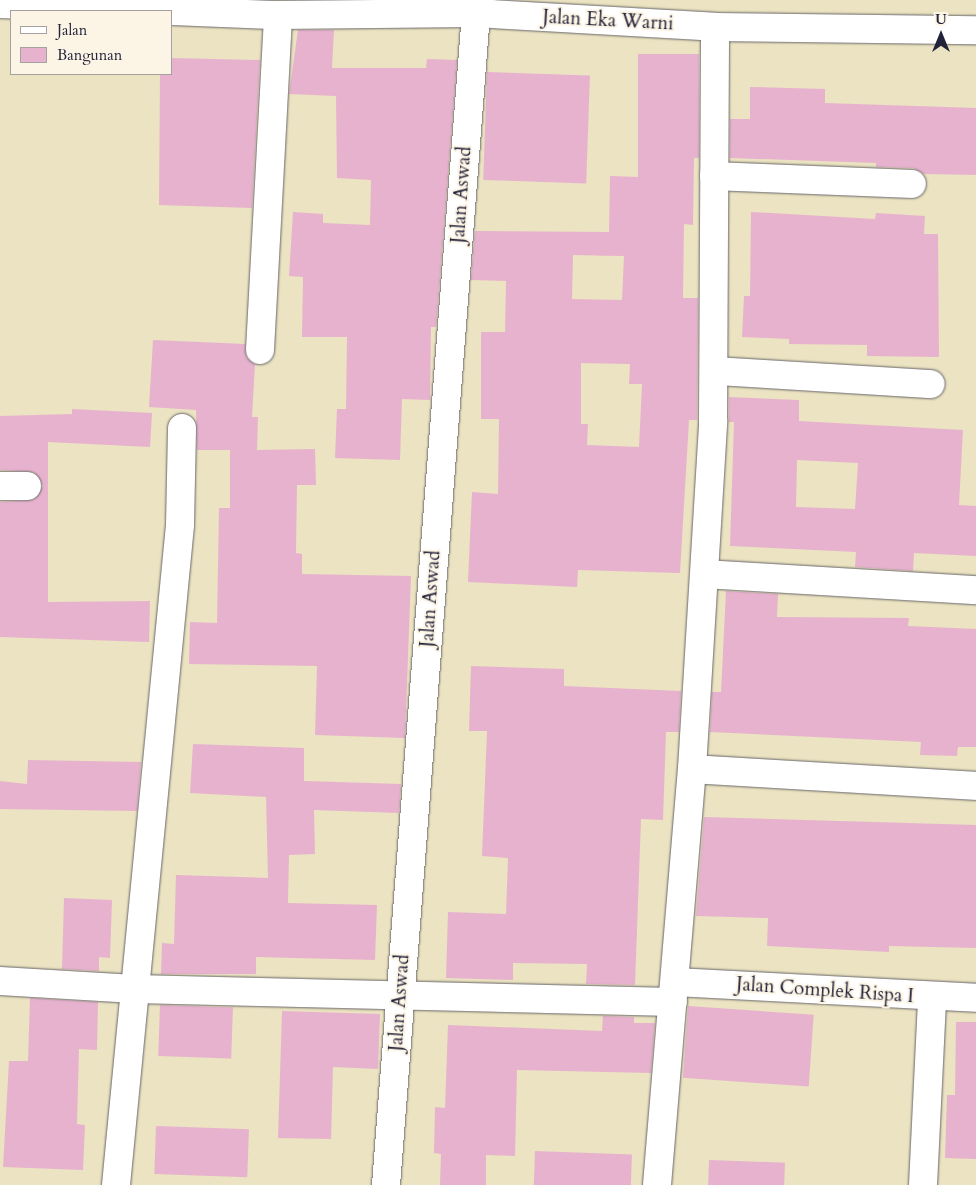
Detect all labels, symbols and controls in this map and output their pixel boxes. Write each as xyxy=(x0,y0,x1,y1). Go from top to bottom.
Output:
street label: Jalan Eka Warni xyxy=(542,6,674,36)
legend xyxy=(10,10,172,75)
north arrow xyxy=(916,10,966,60)
text: U xyxy=(935,10,947,29)
text: Jalan xyxy=(57,20,87,40)
text: Bangunan xyxy=(57,45,122,65)
street label: Jalan Aswad xyxy=(447,146,477,244)
street label: Jalan Aswad xyxy=(416,550,446,648)
street label: Jalan Aswad xyxy=(385,954,415,1052)
street label: Jalan Complek Rispa I xyxy=(735,973,915,1009)

